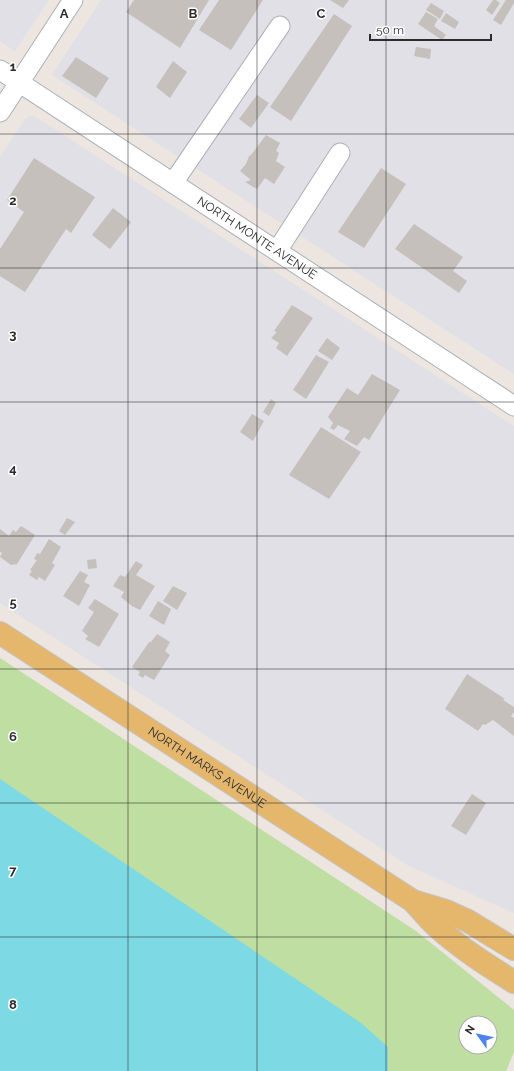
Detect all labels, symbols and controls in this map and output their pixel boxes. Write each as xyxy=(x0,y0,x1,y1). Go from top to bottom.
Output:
text: A xyxy=(60,6,69,21)
text: B xyxy=(189,6,198,21)
text: C xyxy=(317,6,326,21)
scale bar xyxy=(370,16,491,42)
text: 50 m xyxy=(376,23,404,37)
text: 1 xyxy=(10,59,17,74)
text: 2 xyxy=(9,193,17,208)
street label: NORTH MONTE AVENUE xyxy=(195,194,319,282)
text: 3 xyxy=(9,327,17,342)
text: 4 xyxy=(9,461,17,476)
text: 5 xyxy=(9,595,17,610)
street label: NORTH MARKS AVENUE xyxy=(146,724,269,811)
text: 6 xyxy=(9,729,17,744)
text: 7 xyxy=(9,863,17,878)
text: 8 xyxy=(9,997,17,1012)
north arrow xyxy=(458,1015,498,1055)
text: N xyxy=(462,1023,478,1037)

